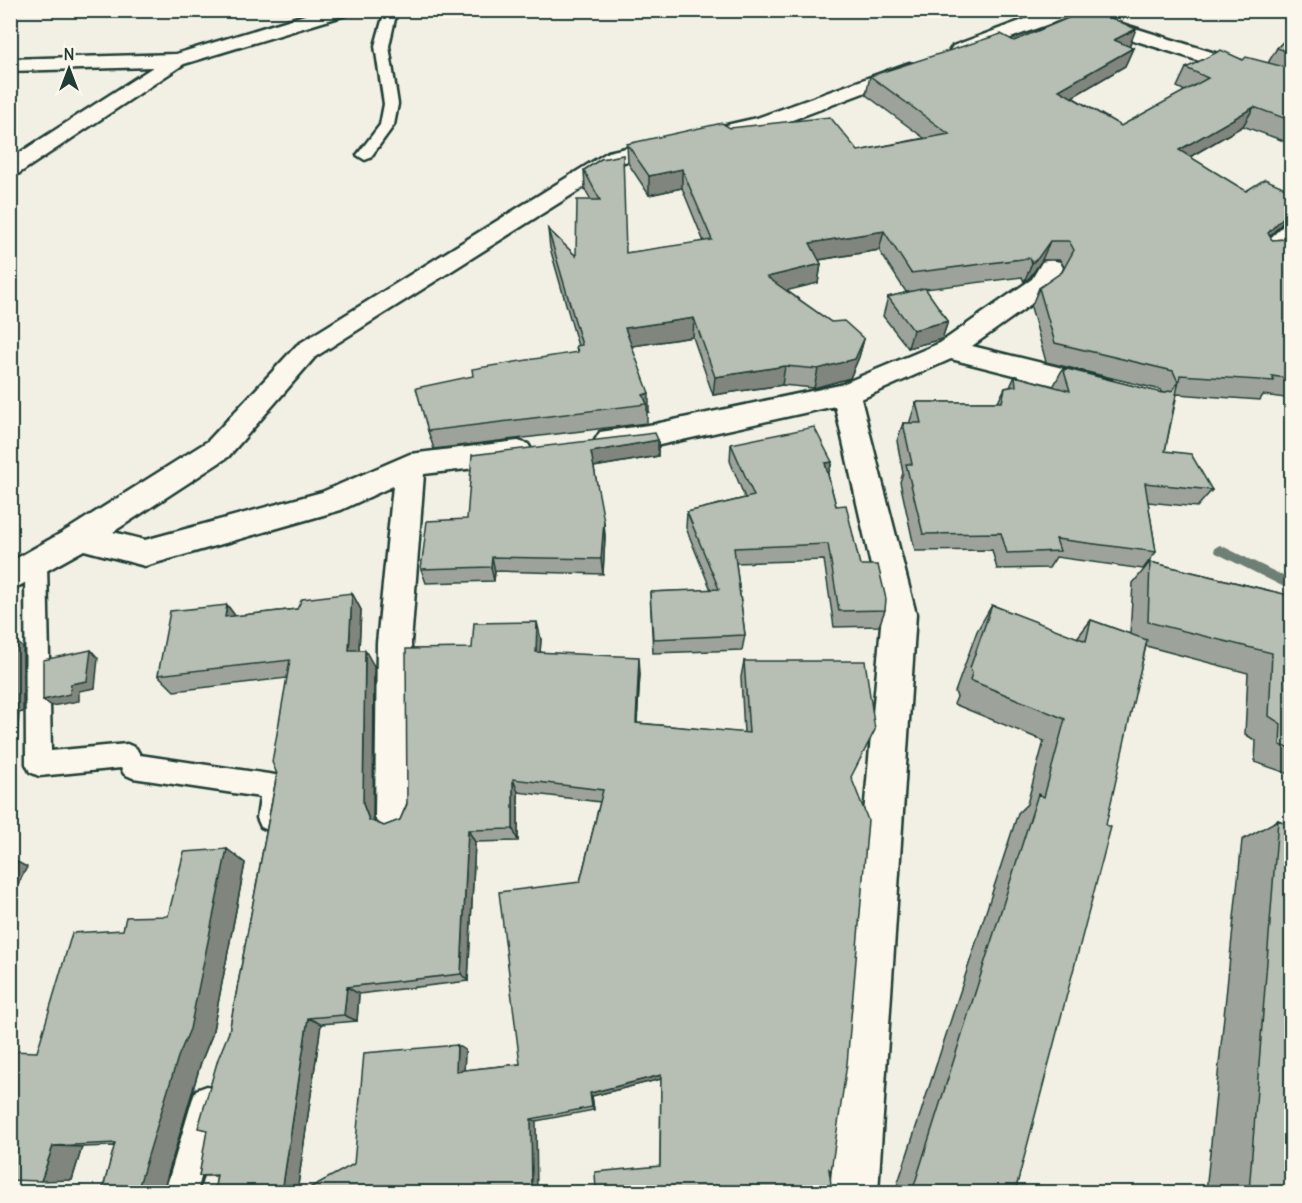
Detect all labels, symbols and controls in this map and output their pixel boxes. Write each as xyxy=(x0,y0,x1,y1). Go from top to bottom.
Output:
north arrow xyxy=(39,39,99,99)
text: N xyxy=(63,44,75,64)

